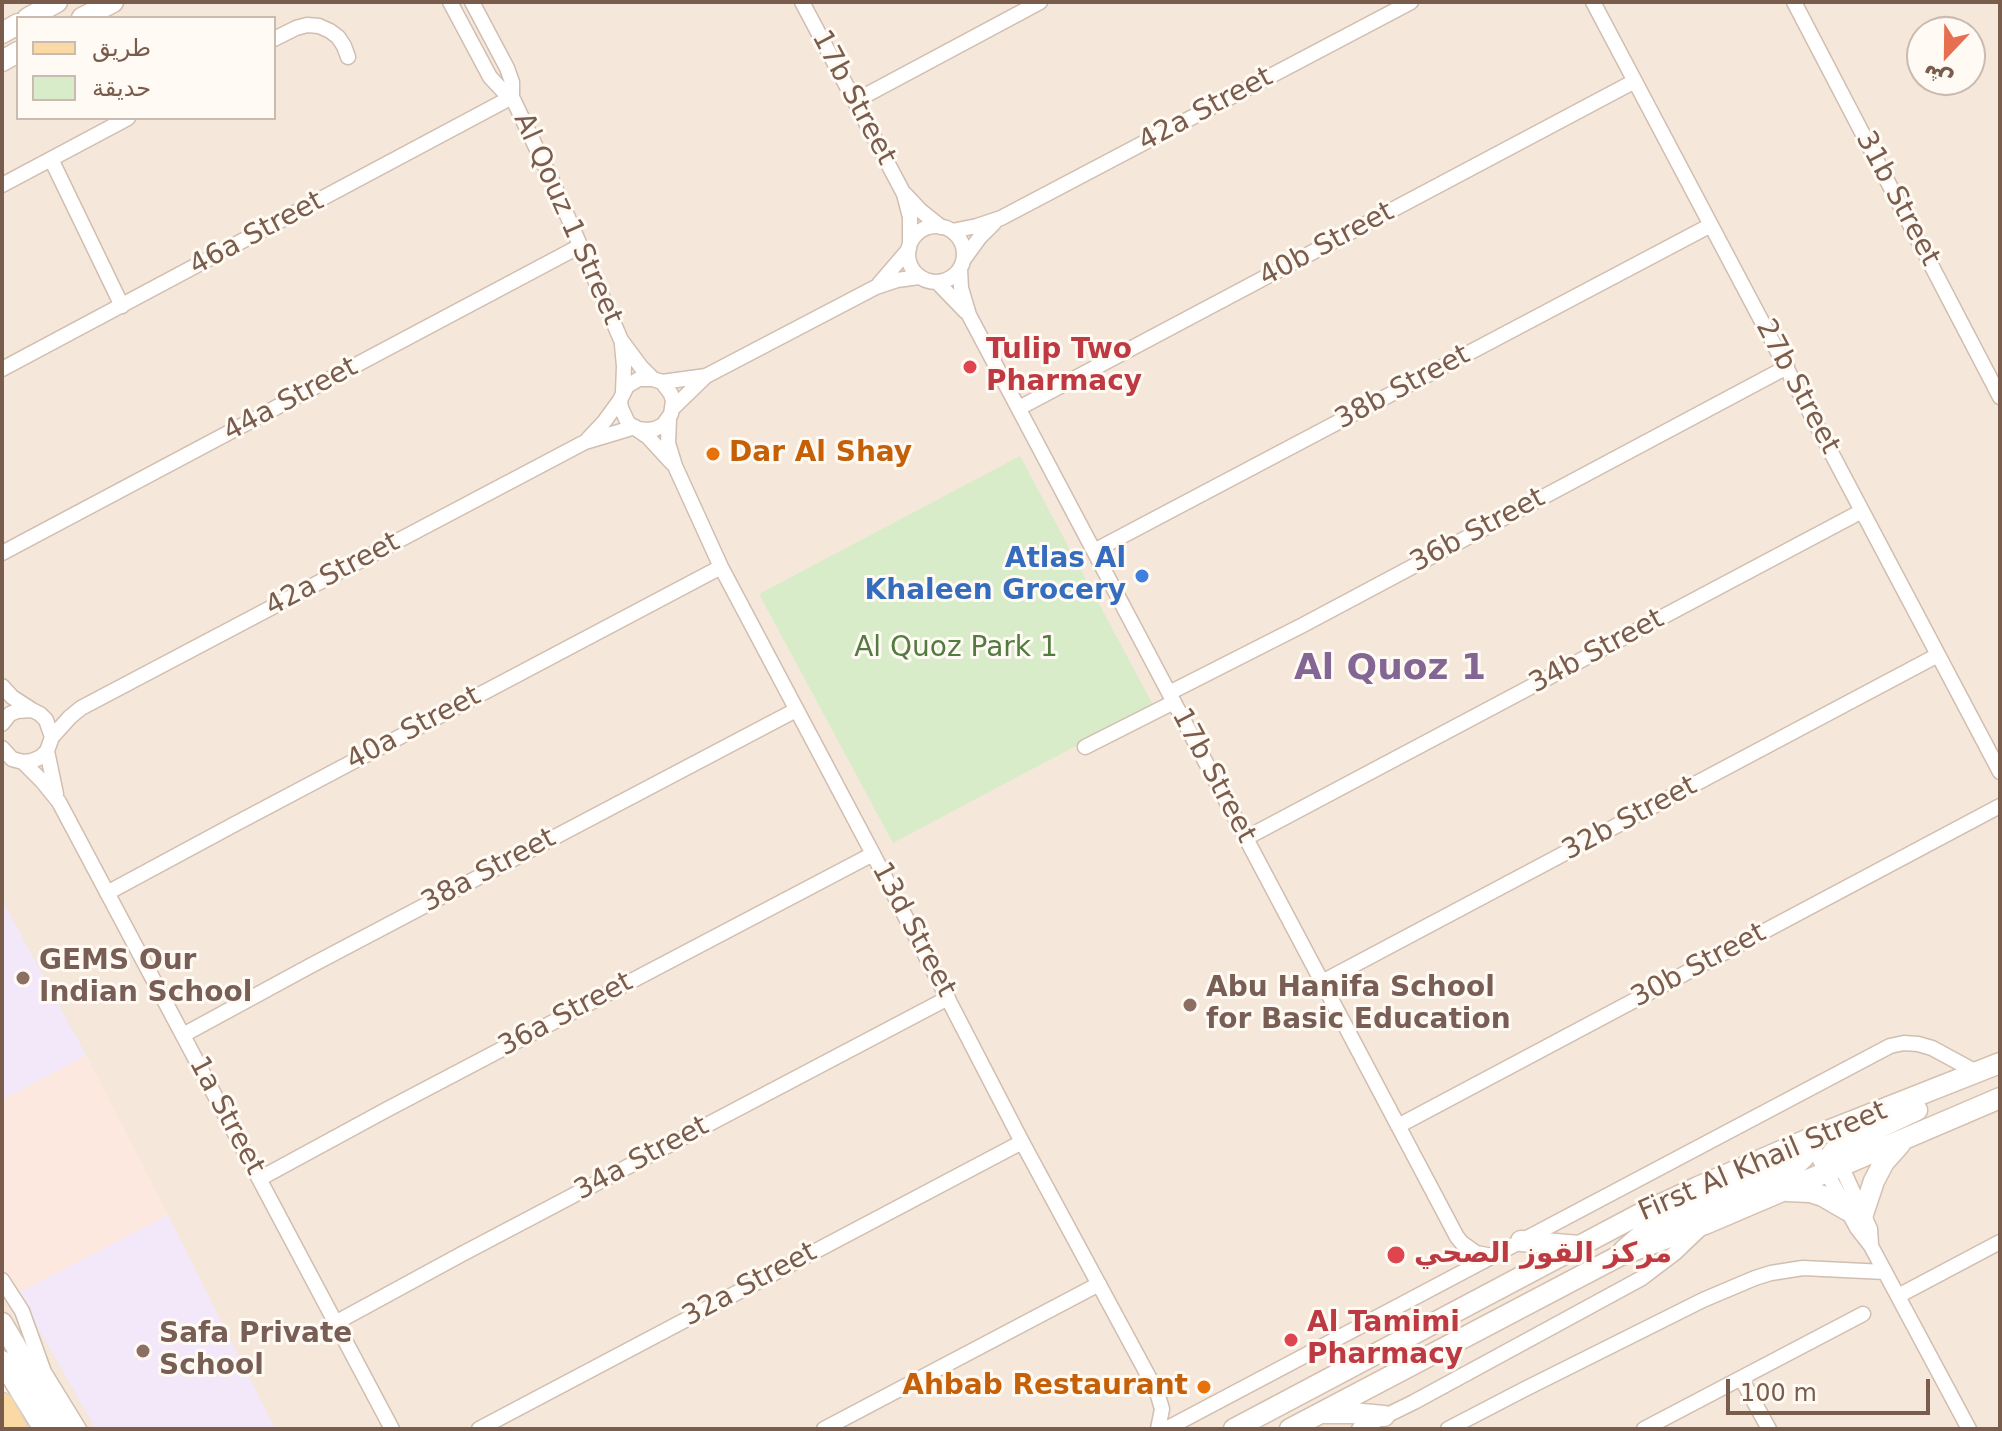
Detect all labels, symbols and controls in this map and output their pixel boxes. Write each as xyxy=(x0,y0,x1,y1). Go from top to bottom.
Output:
legend xyxy=(16,16,276,120)
north arrow xyxy=(1906,16,1986,96)
street label: 17b Street xyxy=(804,25,902,171)
text: طريق xyxy=(92,34,151,62)
text: ش xyxy=(1919,60,1956,94)
street label: 42a Street xyxy=(1133,61,1279,159)
text: حديقة xyxy=(92,74,151,102)
street label: Al Qouz 1 Street xyxy=(505,108,629,330)
street label: 31b Street xyxy=(1848,126,1946,272)
street label: 46a Street xyxy=(184,185,330,283)
street label: 40b Street xyxy=(1254,196,1400,294)
street label: 27b Street xyxy=(1748,314,1846,460)
place label: Tulip Two Pharmacy xyxy=(986,334,1142,400)
street label: 38b Street xyxy=(1330,339,1476,437)
street label: 44a Street xyxy=(218,351,364,449)
marker: Tulip Two Pharmacy xyxy=(961,358,979,376)
place label: Dar Al Shay xyxy=(729,437,912,471)
marker: Dar Al Shay xyxy=(704,445,722,463)
street label: 36b Street xyxy=(1405,482,1551,580)
street label: 42a Street xyxy=(260,526,406,624)
place label: Atlas Al Khaleen Grocery xyxy=(865,543,1126,609)
marker: Atlas Al Khaleen Grocery xyxy=(1133,567,1151,585)
street label: 34b Street xyxy=(1524,603,1670,701)
park label: Al Quoz Park 1 xyxy=(854,632,1058,666)
district label: Al Quoz 1 xyxy=(1294,648,1486,692)
street label: 40a Street xyxy=(341,680,487,778)
street label: 17b Street xyxy=(1164,703,1262,849)
street label: 32b Street xyxy=(1557,770,1703,868)
street label: 38a Street xyxy=(416,822,562,920)
street label: 13d Street xyxy=(864,857,962,1003)
street label: 30b Street xyxy=(1626,917,1772,1015)
place label: GEMS Our Indian School xyxy=(39,945,252,1011)
street label: 36a Street xyxy=(493,966,639,1064)
marker: GEMS Our Indian School xyxy=(14,969,32,987)
place label: Abu Hanifa School for Basic Education xyxy=(1206,972,1511,1038)
marker: Abu Hanifa School for Basic Education xyxy=(1181,996,1199,1014)
street label: 1a Street xyxy=(181,1051,271,1181)
street label: First Al Khail Street xyxy=(1634,1094,1892,1230)
street label: 34a Street xyxy=(569,1110,715,1208)
street label: 32a Street xyxy=(677,1236,823,1334)
place label: مركز القوز الصحي xyxy=(1414,1238,1672,1272)
marker: مركز القوز الصحي xyxy=(1385,1244,1407,1266)
place label: Al Tamimi Pharmacy xyxy=(1307,1307,1463,1373)
place label: Safa Private School xyxy=(159,1318,352,1384)
marker: Al Tamimi Pharmacy xyxy=(1282,1331,1300,1349)
marker: Safa Private School xyxy=(134,1342,152,1360)
scale bar xyxy=(1730,1363,1934,1413)
place label: Ahbab Restaurant xyxy=(902,1370,1188,1404)
marker: Ahbab Restaurant xyxy=(1195,1378,1213,1396)
text: 100 m xyxy=(1740,1379,1817,1407)

